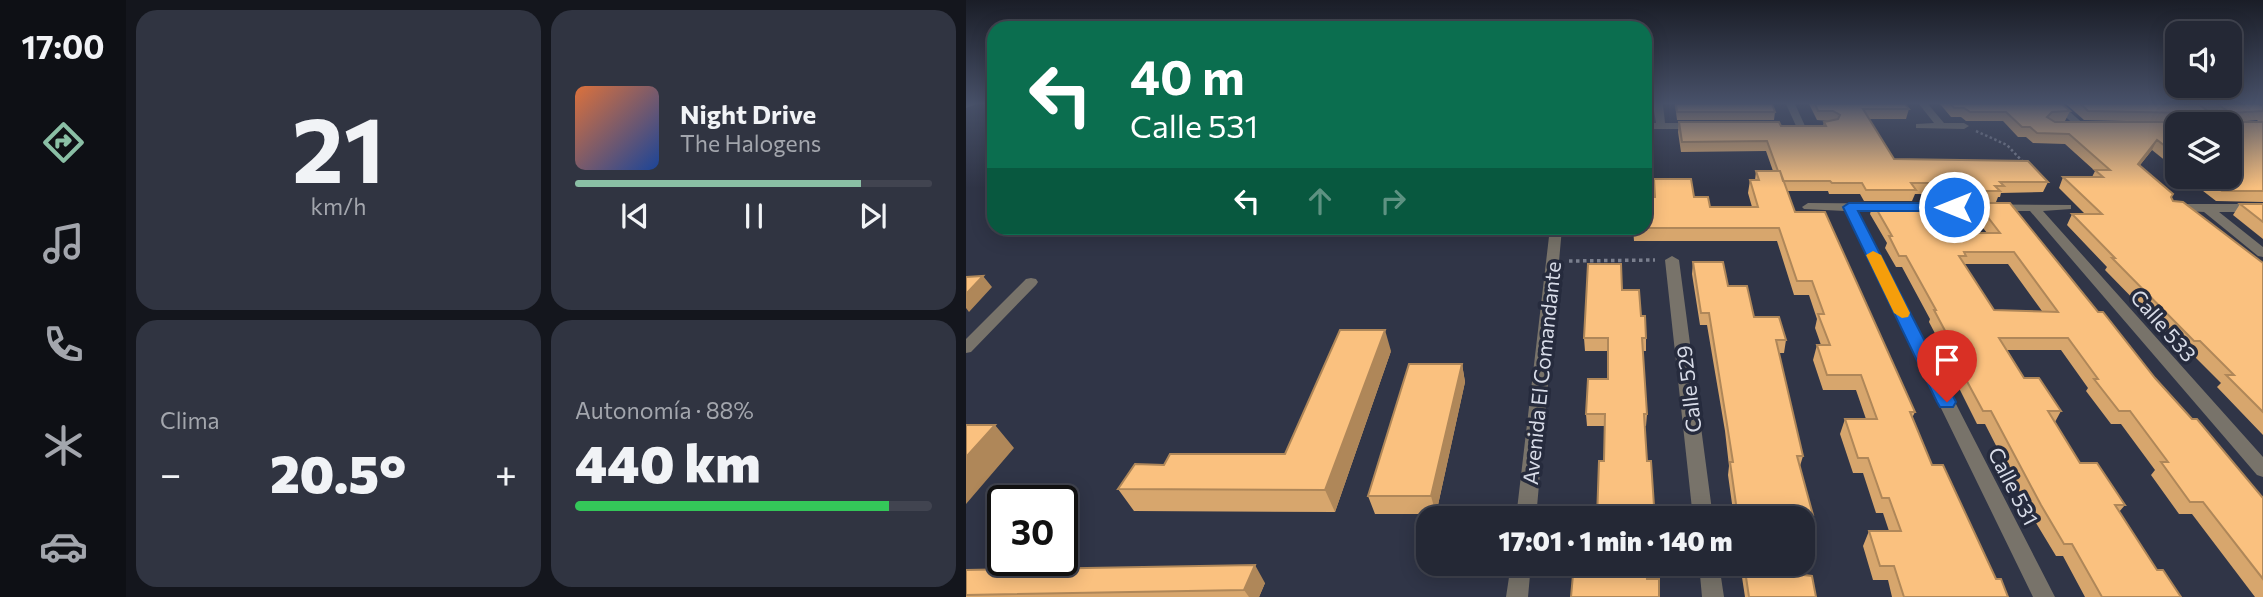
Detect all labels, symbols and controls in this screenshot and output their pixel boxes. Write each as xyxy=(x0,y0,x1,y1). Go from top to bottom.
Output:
map controls xyxy=(2165,21,2242,189)
button: sound xyxy=(2165,21,2242,98)
text: 17:00 xyxy=(21,26,105,66)
text: 40 m xyxy=(1130,45,1245,105)
icon: left xyxy=(1015,49,1106,140)
text: 21 xyxy=(292,90,385,202)
text: Night Drive xyxy=(680,98,816,129)
text: Calle 531 xyxy=(1130,105,1258,145)
button: layers xyxy=(2165,112,2242,189)
icon: directions xyxy=(39,118,88,167)
text: The Halogens xyxy=(680,129,821,157)
position arrow xyxy=(1917,170,1991,244)
icon: left xyxy=(1228,182,1266,220)
icon: ahead xyxy=(1301,182,1339,220)
icon: right xyxy=(1374,182,1412,220)
text: km/h xyxy=(311,192,366,220)
icon: previous xyxy=(616,197,654,235)
icon: pause xyxy=(735,197,773,235)
icon: next xyxy=(854,197,892,235)
icon: music xyxy=(39,219,88,268)
street label: Avenida El Comandante xyxy=(1517,260,1565,486)
street label: Calle 533 xyxy=(2126,284,2202,366)
icon: phone xyxy=(39,320,88,369)
pin xyxy=(1917,330,1977,402)
icon: arrive xyxy=(1928,341,1966,379)
street label: Calle 529 xyxy=(1670,344,1706,434)
text: Autonomía · 88% xyxy=(575,396,754,424)
text: Clima xyxy=(160,406,220,434)
icon: climate xyxy=(39,421,88,470)
text: 440 km xyxy=(575,430,761,494)
text: 20.5° xyxy=(270,440,406,504)
street label: Calle 531 xyxy=(1984,443,2044,529)
text: − xyxy=(160,449,182,496)
text: + xyxy=(495,449,517,496)
speed limit sign: 30 xyxy=(987,485,1078,576)
icon: car xyxy=(39,522,88,571)
text: 17:01 · 1 min · 140 m xyxy=(1499,525,1732,556)

